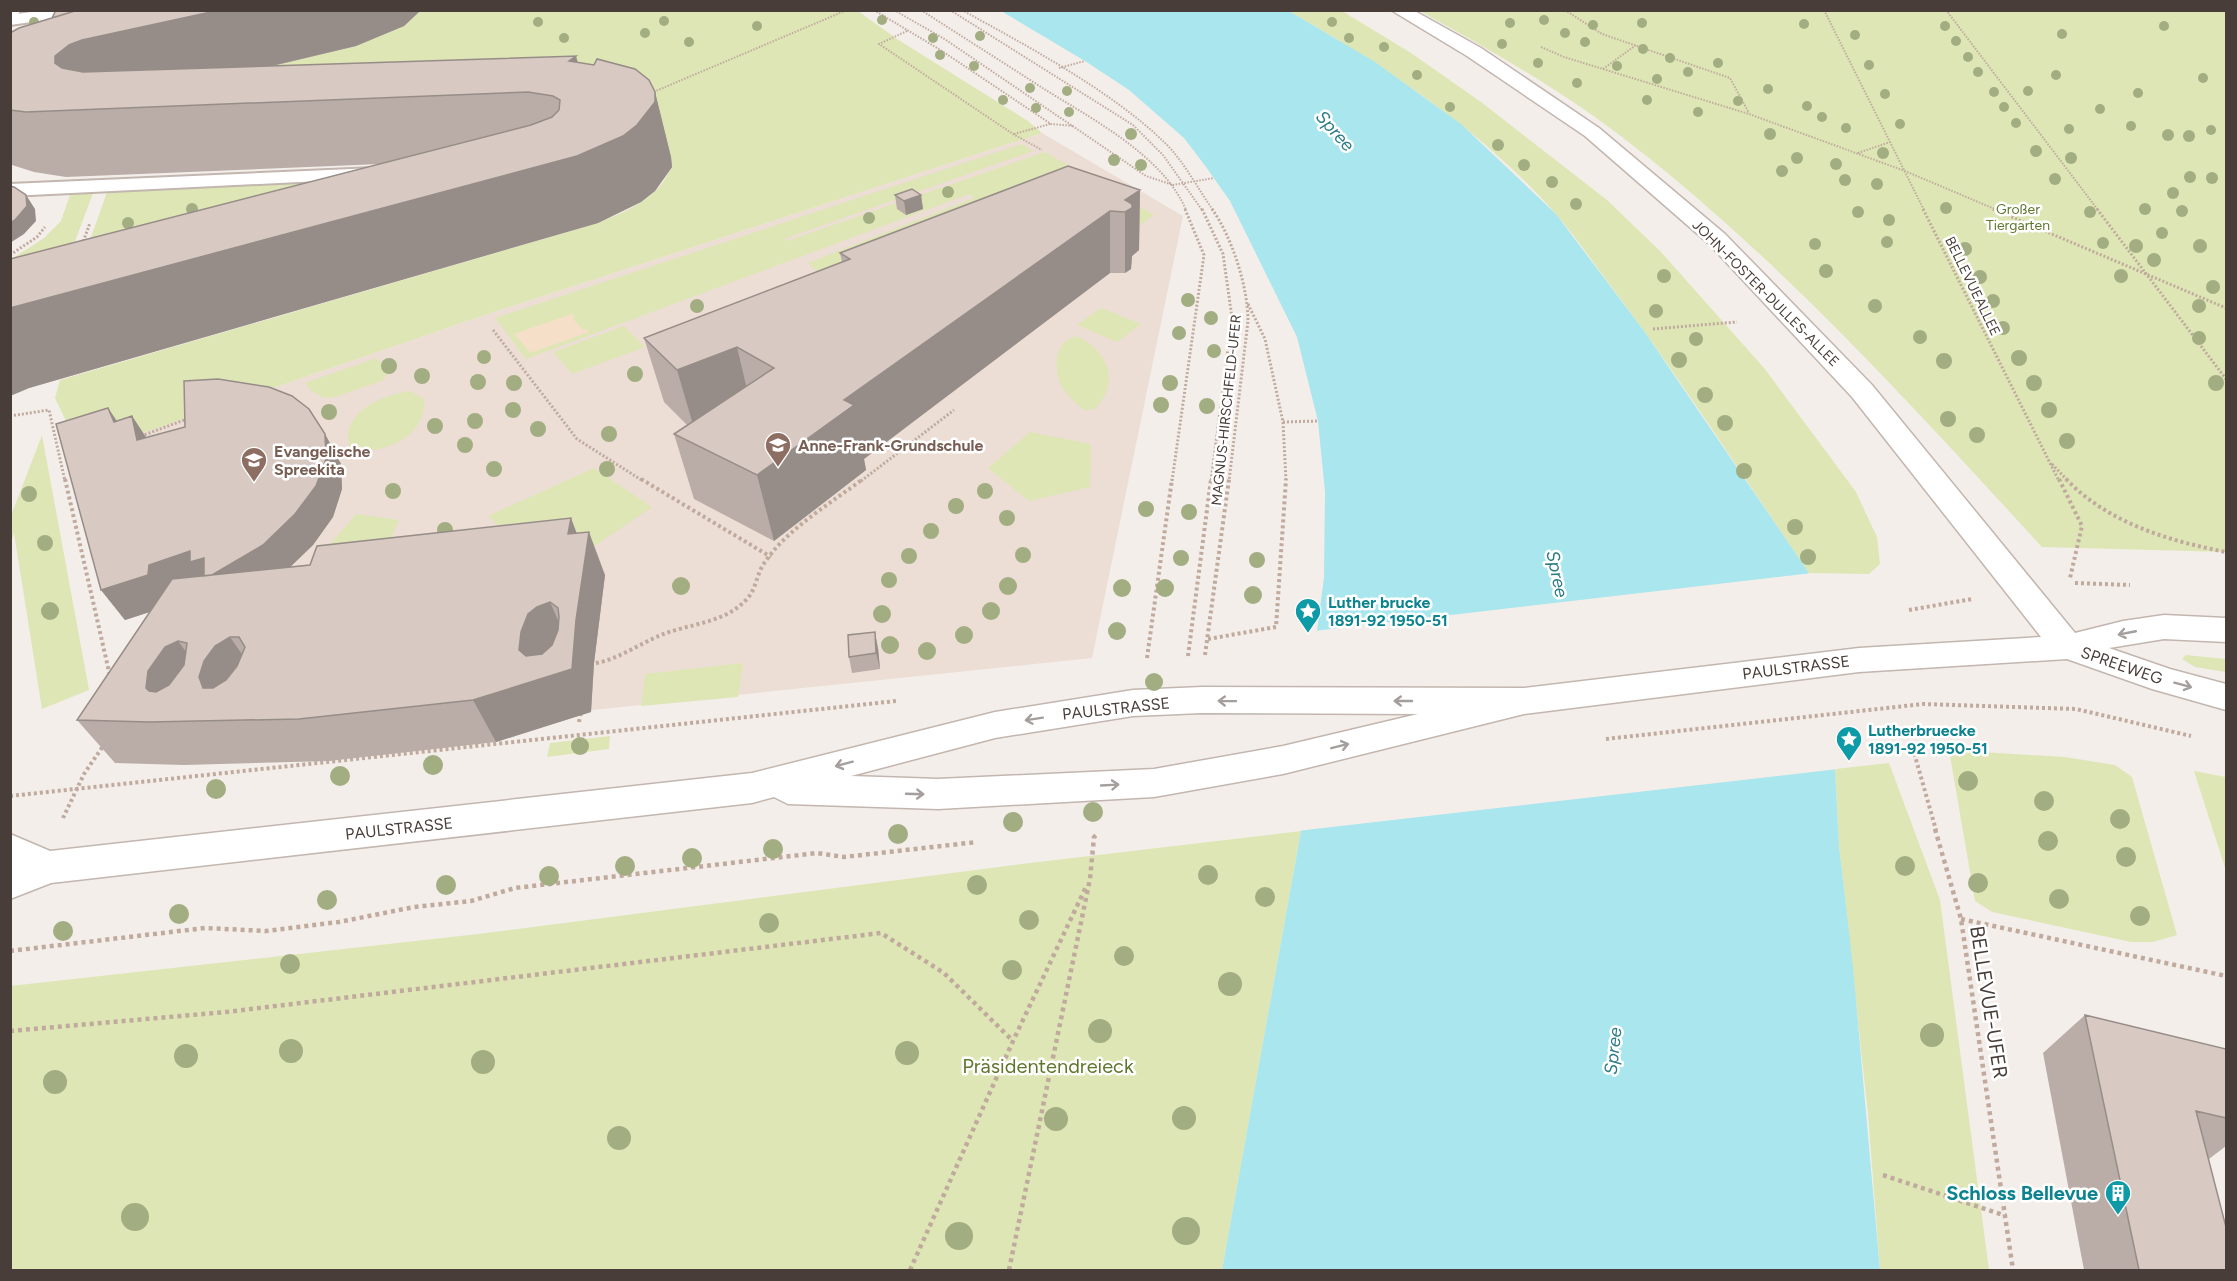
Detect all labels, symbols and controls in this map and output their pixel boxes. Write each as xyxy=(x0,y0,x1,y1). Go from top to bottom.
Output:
water label: Spree xyxy=(1311,106,1359,156)
park label: Großer Tiergarten xyxy=(1986,201,2050,234)
street label: JOHN-FOSTER-DULLES-ALLEE xyxy=(1689,216,1843,370)
street label: BELLEVUEALLEE xyxy=(1941,234,2004,339)
street label: MAGNUS-HIRSCHFELD-UFER xyxy=(1208,313,1245,507)
school or university icon: Anne-Frank-Grundschule xyxy=(763,430,793,468)
place label: Anne-Frank-Grundschule xyxy=(798,436,983,455)
place label: Evangelische Spreekita xyxy=(274,442,371,479)
school or university icon: Evangelische Spreekita xyxy=(239,445,269,483)
water label: Spree xyxy=(1541,548,1573,600)
place label: Luther brucke 1891-92 1950-51 xyxy=(1328,593,1448,630)
place icon: Luther brucke 1891-92 1950-51 xyxy=(1293,596,1323,634)
one-way arrow xyxy=(2117,627,2137,638)
street label: SPREEWEG xyxy=(2079,643,2165,688)
street label: PAULSTRASSE xyxy=(1741,651,1851,684)
one-way arrow xyxy=(2173,680,2192,691)
street label: PAULSTRASSE xyxy=(1061,693,1171,724)
one-way arrow xyxy=(1218,695,1238,706)
one-way arrow xyxy=(1393,695,1413,707)
one-way arrow xyxy=(1024,713,1044,724)
place label: Lutherbruecke 1891-92 1950-51 xyxy=(1868,721,1988,758)
place icon: Lutherbruecke 1891-92 1950-51 xyxy=(1834,724,1864,762)
one-way arrow xyxy=(1330,739,1349,751)
one-way arrow xyxy=(835,758,854,770)
one-way arrow xyxy=(1099,780,1119,791)
one-way arrow xyxy=(905,788,925,799)
street label: PAULSTRASSE xyxy=(344,813,454,844)
street label: BELLEVUE-UFER xyxy=(1965,924,2013,1080)
water label: Spree xyxy=(1600,1026,1626,1076)
park label: Präsidentendreieck xyxy=(962,1054,1134,1078)
building icon: Schloss Bellevue xyxy=(2103,1178,2133,1216)
place label: Schloss Bellevue xyxy=(1946,1181,2098,1205)

